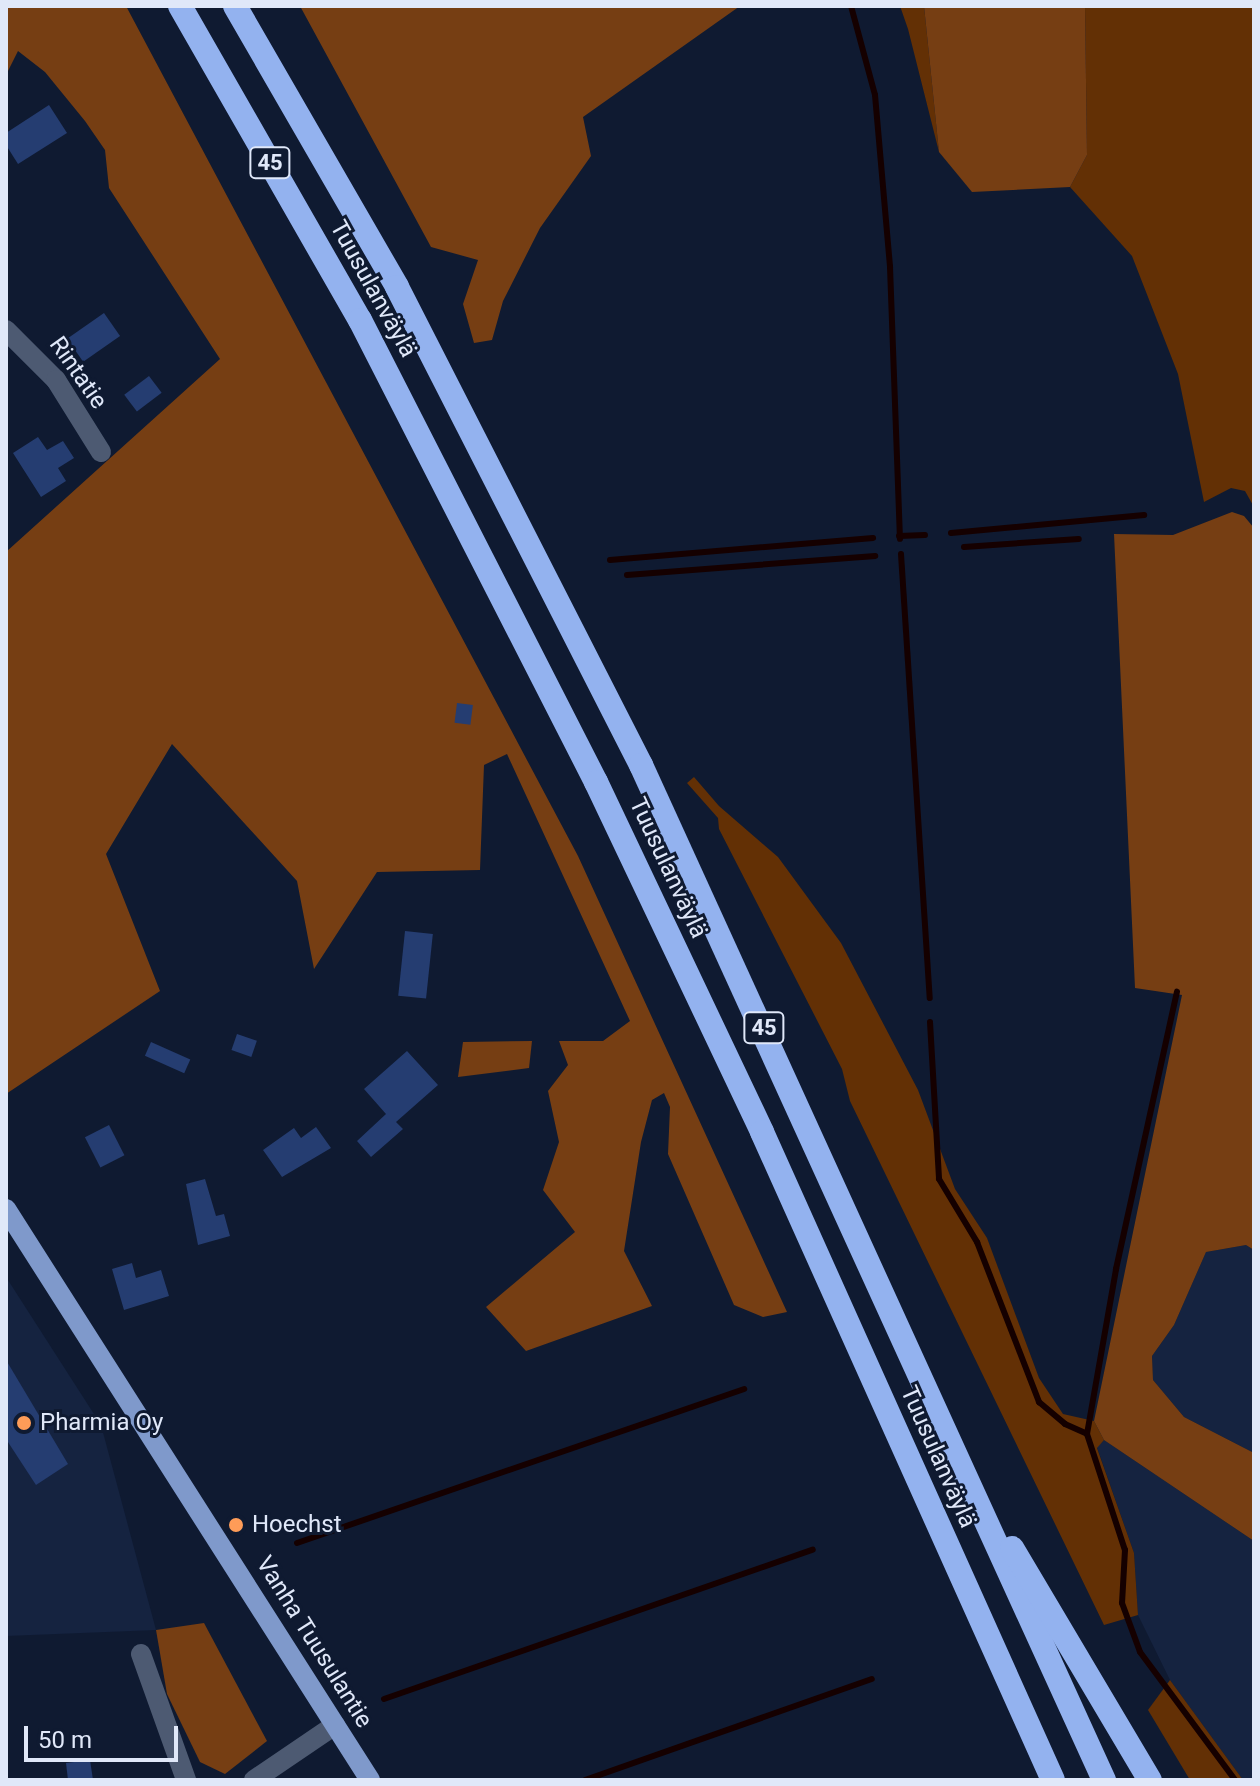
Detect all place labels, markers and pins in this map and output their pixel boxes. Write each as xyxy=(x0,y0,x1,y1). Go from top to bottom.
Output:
place label: Pharmia Oy xyxy=(40,1409,163,1437)
marker: Pharmia Oy xyxy=(15,1414,33,1432)
place label: Hoechst xyxy=(252,1511,342,1539)
marker: Hoechst xyxy=(227,1516,245,1534)

